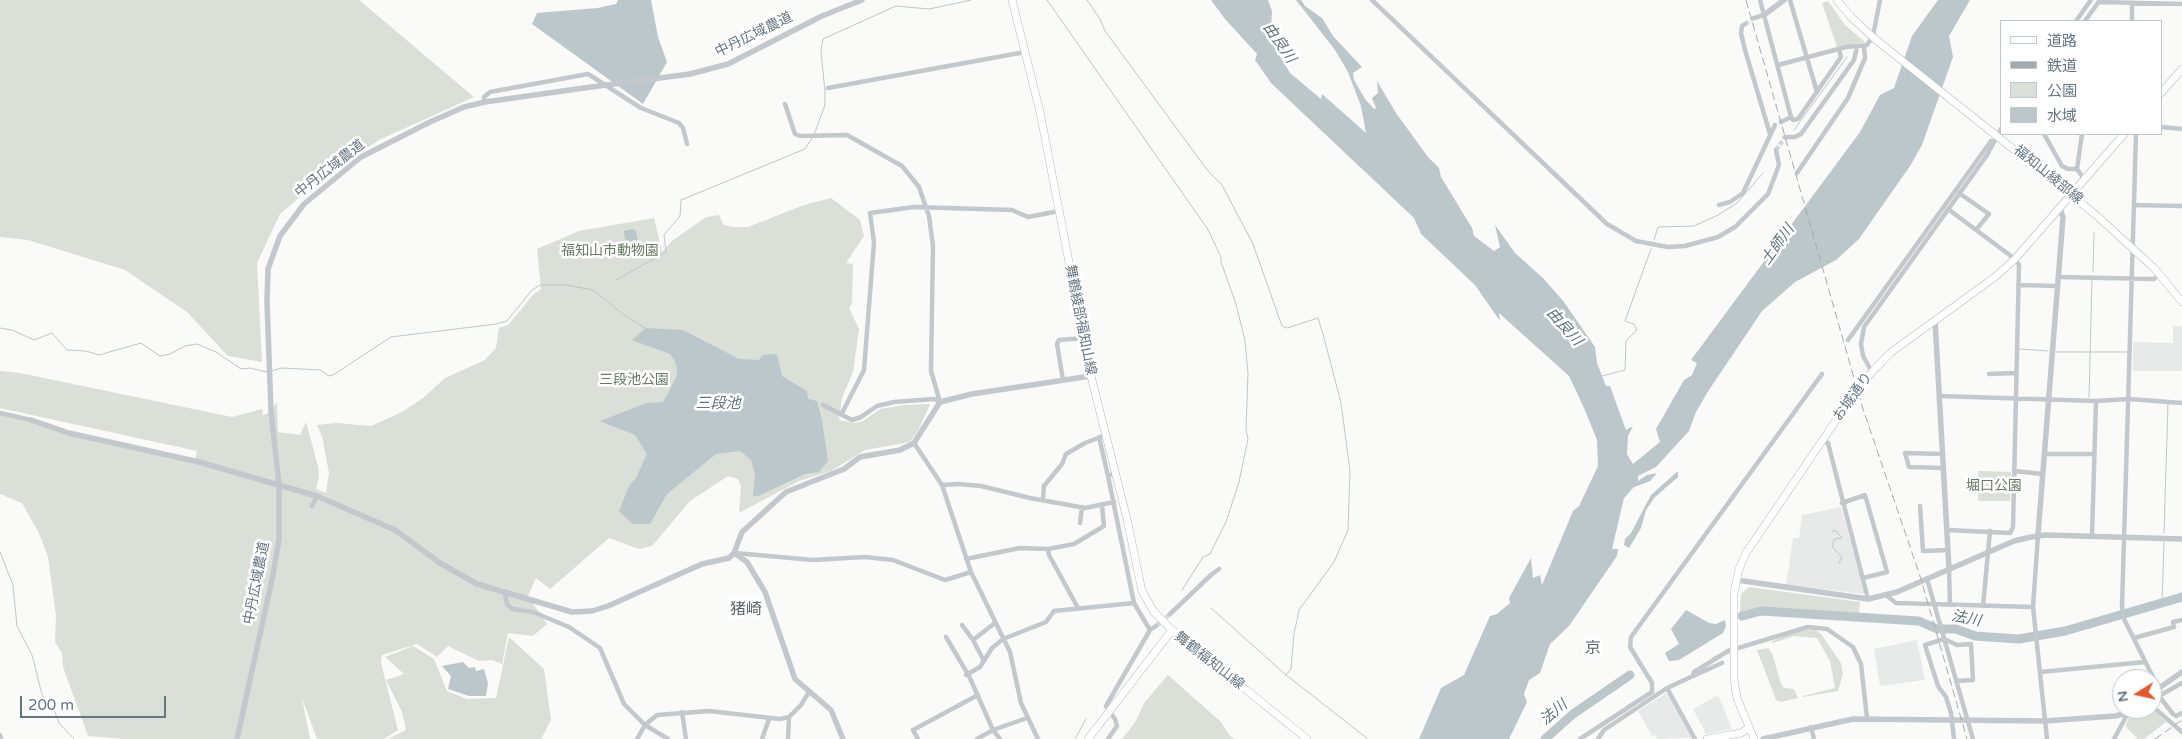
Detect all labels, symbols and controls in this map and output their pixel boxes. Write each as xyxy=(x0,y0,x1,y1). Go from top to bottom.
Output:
street label: 中丹広域農道 xyxy=(713,9,795,61)
water label: 由良川 xyxy=(1259,19,1299,67)
legend xyxy=(2000,20,2162,135)
text: 道路 xyxy=(2047,32,2077,50)
text: 鉄道 xyxy=(2047,57,2077,75)
text: 公園 xyxy=(2047,82,2077,100)
text: 水域 xyxy=(2047,107,2077,125)
street label: 中丹広域農道 xyxy=(292,137,368,201)
street label: 福知山綾部線 xyxy=(2010,142,2086,208)
water label: 土師川 xyxy=(1757,222,1799,268)
park label: 福知山市動物園 xyxy=(561,243,659,259)
street label: 舞鶴綾部福知山線 xyxy=(1061,263,1099,377)
water label: 由良川 xyxy=(1542,304,1586,350)
street label: お城通り xyxy=(1830,369,1876,425)
park label: 三段池公園 xyxy=(599,372,669,388)
water label: 三段池 xyxy=(696,395,740,413)
park label: 堀口公園 xyxy=(1966,478,2022,494)
street label: 中丹広域農道 xyxy=(241,540,273,626)
district label: 猪崎 xyxy=(730,600,762,620)
water label: 法川 xyxy=(1950,608,1982,630)
street label: 舞鶴福知山線 xyxy=(1171,629,1247,693)
district label: 京 xyxy=(1585,639,1601,659)
north arrow xyxy=(2112,669,2162,719)
scale bar xyxy=(22,686,169,718)
text: N xyxy=(2113,690,2132,704)
text: 200 m xyxy=(28,696,74,714)
water label: 法川 xyxy=(1537,696,1571,730)

